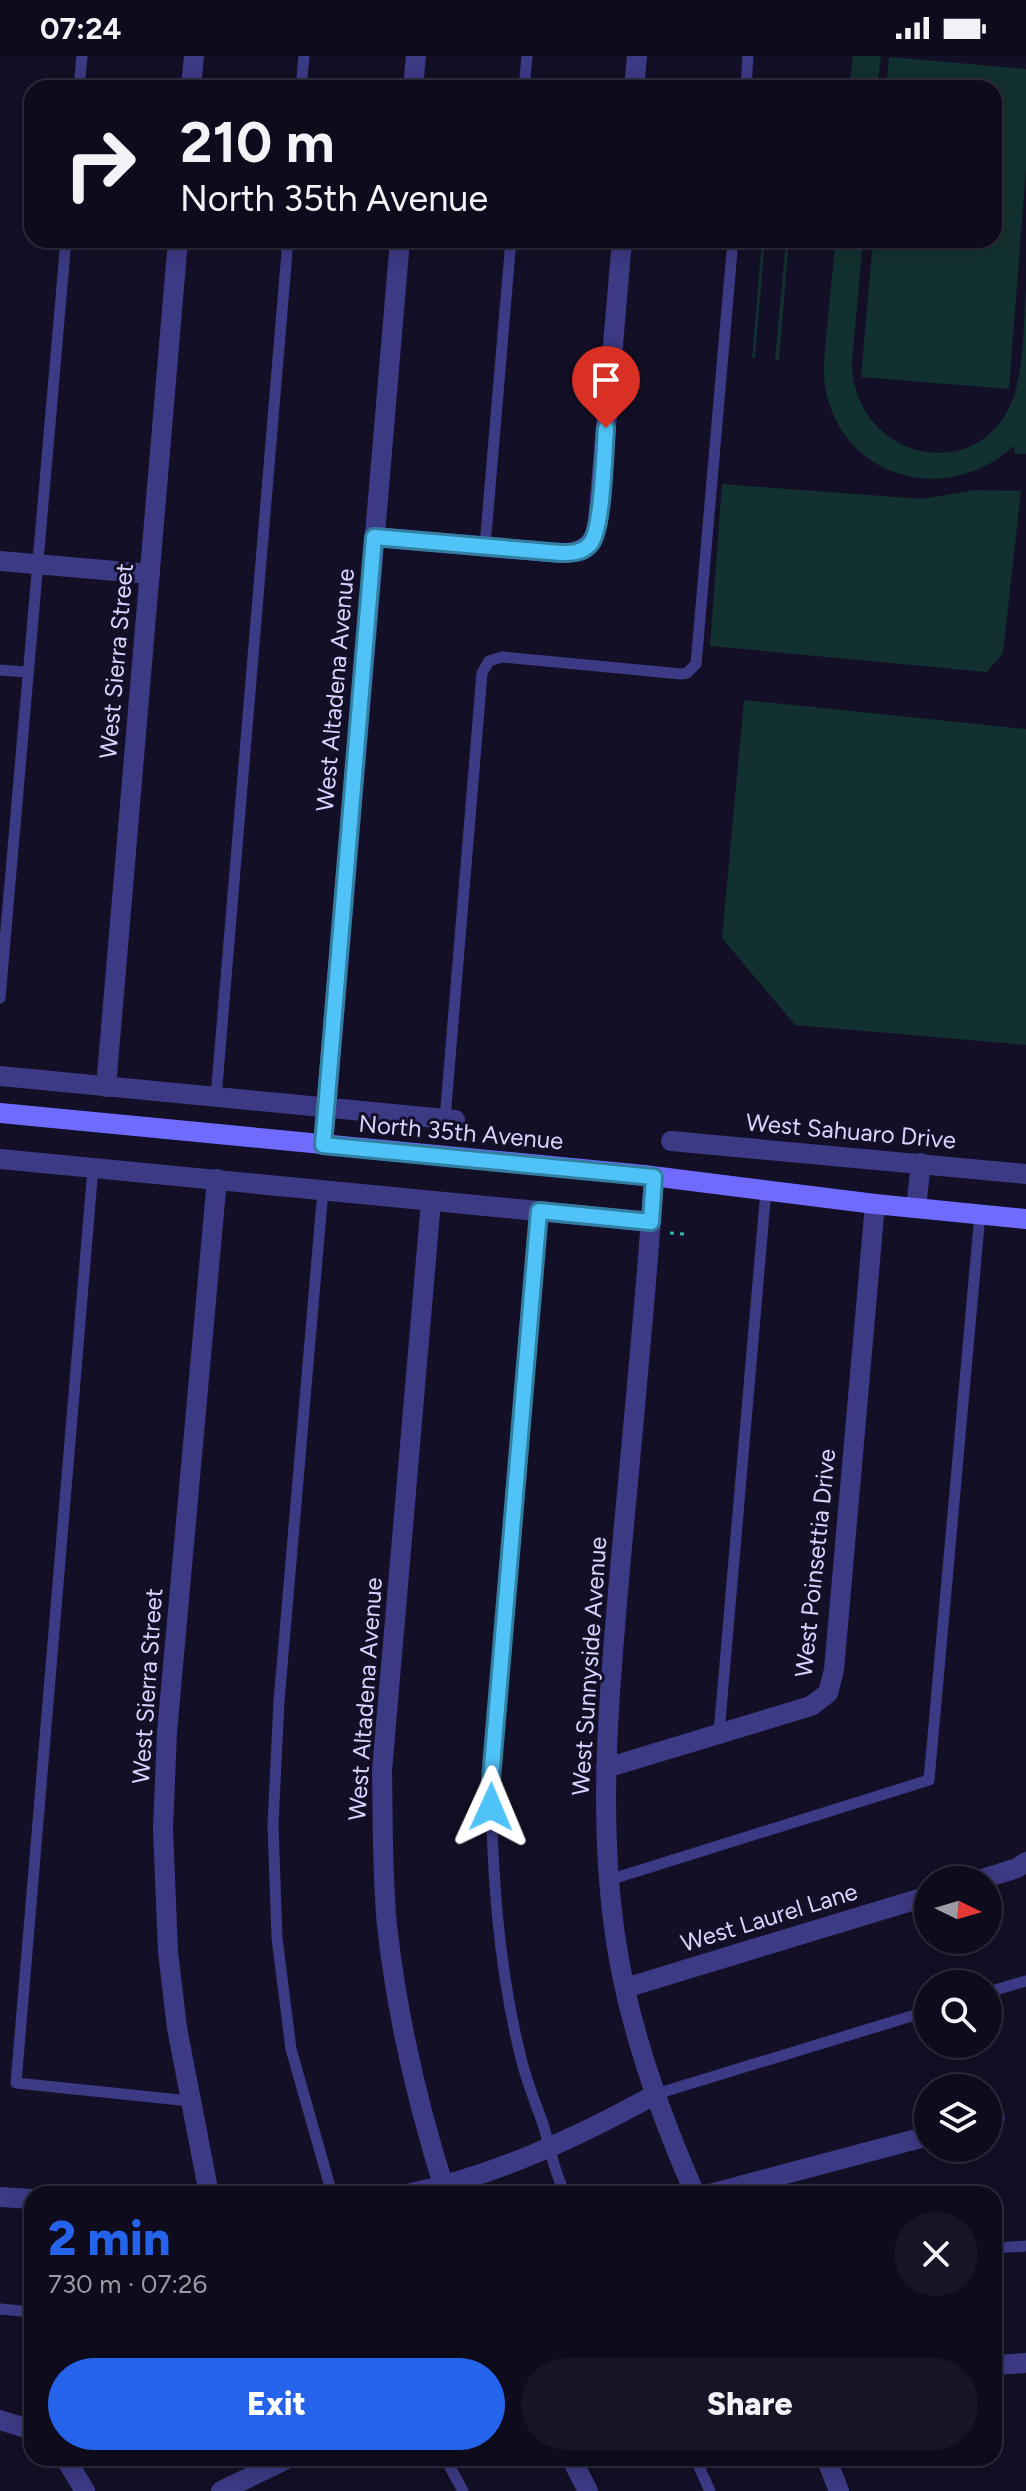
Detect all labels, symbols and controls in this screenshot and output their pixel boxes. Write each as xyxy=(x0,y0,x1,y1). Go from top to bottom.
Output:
text: 07:24 xyxy=(40,10,122,47)
text: 210 m xyxy=(180,109,335,176)
icon: right xyxy=(48,112,152,216)
text: North 35th Avenue xyxy=(180,177,488,220)
pin xyxy=(572,346,640,428)
icon: arrive xyxy=(584,358,628,402)
street label: West Sierra Street xyxy=(93,562,139,760)
street label: West Altadena Avenue xyxy=(310,567,360,813)
street label: West Sahuaro Drive xyxy=(745,1107,957,1155)
street label: North 35th Avenue xyxy=(357,1109,565,1155)
street label: West Poinsettia Drive xyxy=(789,1447,841,1679)
street label: West Sunnyside Avenue xyxy=(565,1535,613,1797)
street label: West Altadena Avenue xyxy=(342,1576,388,1822)
street label: West Sierra Street xyxy=(126,1587,168,1785)
position arrow xyxy=(449,1765,533,1849)
north arrow xyxy=(914,1866,1002,1954)
map controls xyxy=(914,1866,1002,2162)
street label: West Laurel Lane xyxy=(677,1876,861,1958)
button: search xyxy=(914,1970,1002,2058)
button: layers xyxy=(914,2074,1002,2162)
text: 2 min xyxy=(48,2209,171,2267)
button: close xyxy=(894,2212,978,2296)
text: 730 m · 07:26 xyxy=(48,2268,207,2300)
button: Exit xyxy=(48,2358,505,2450)
button: Share xyxy=(521,2358,978,2450)

